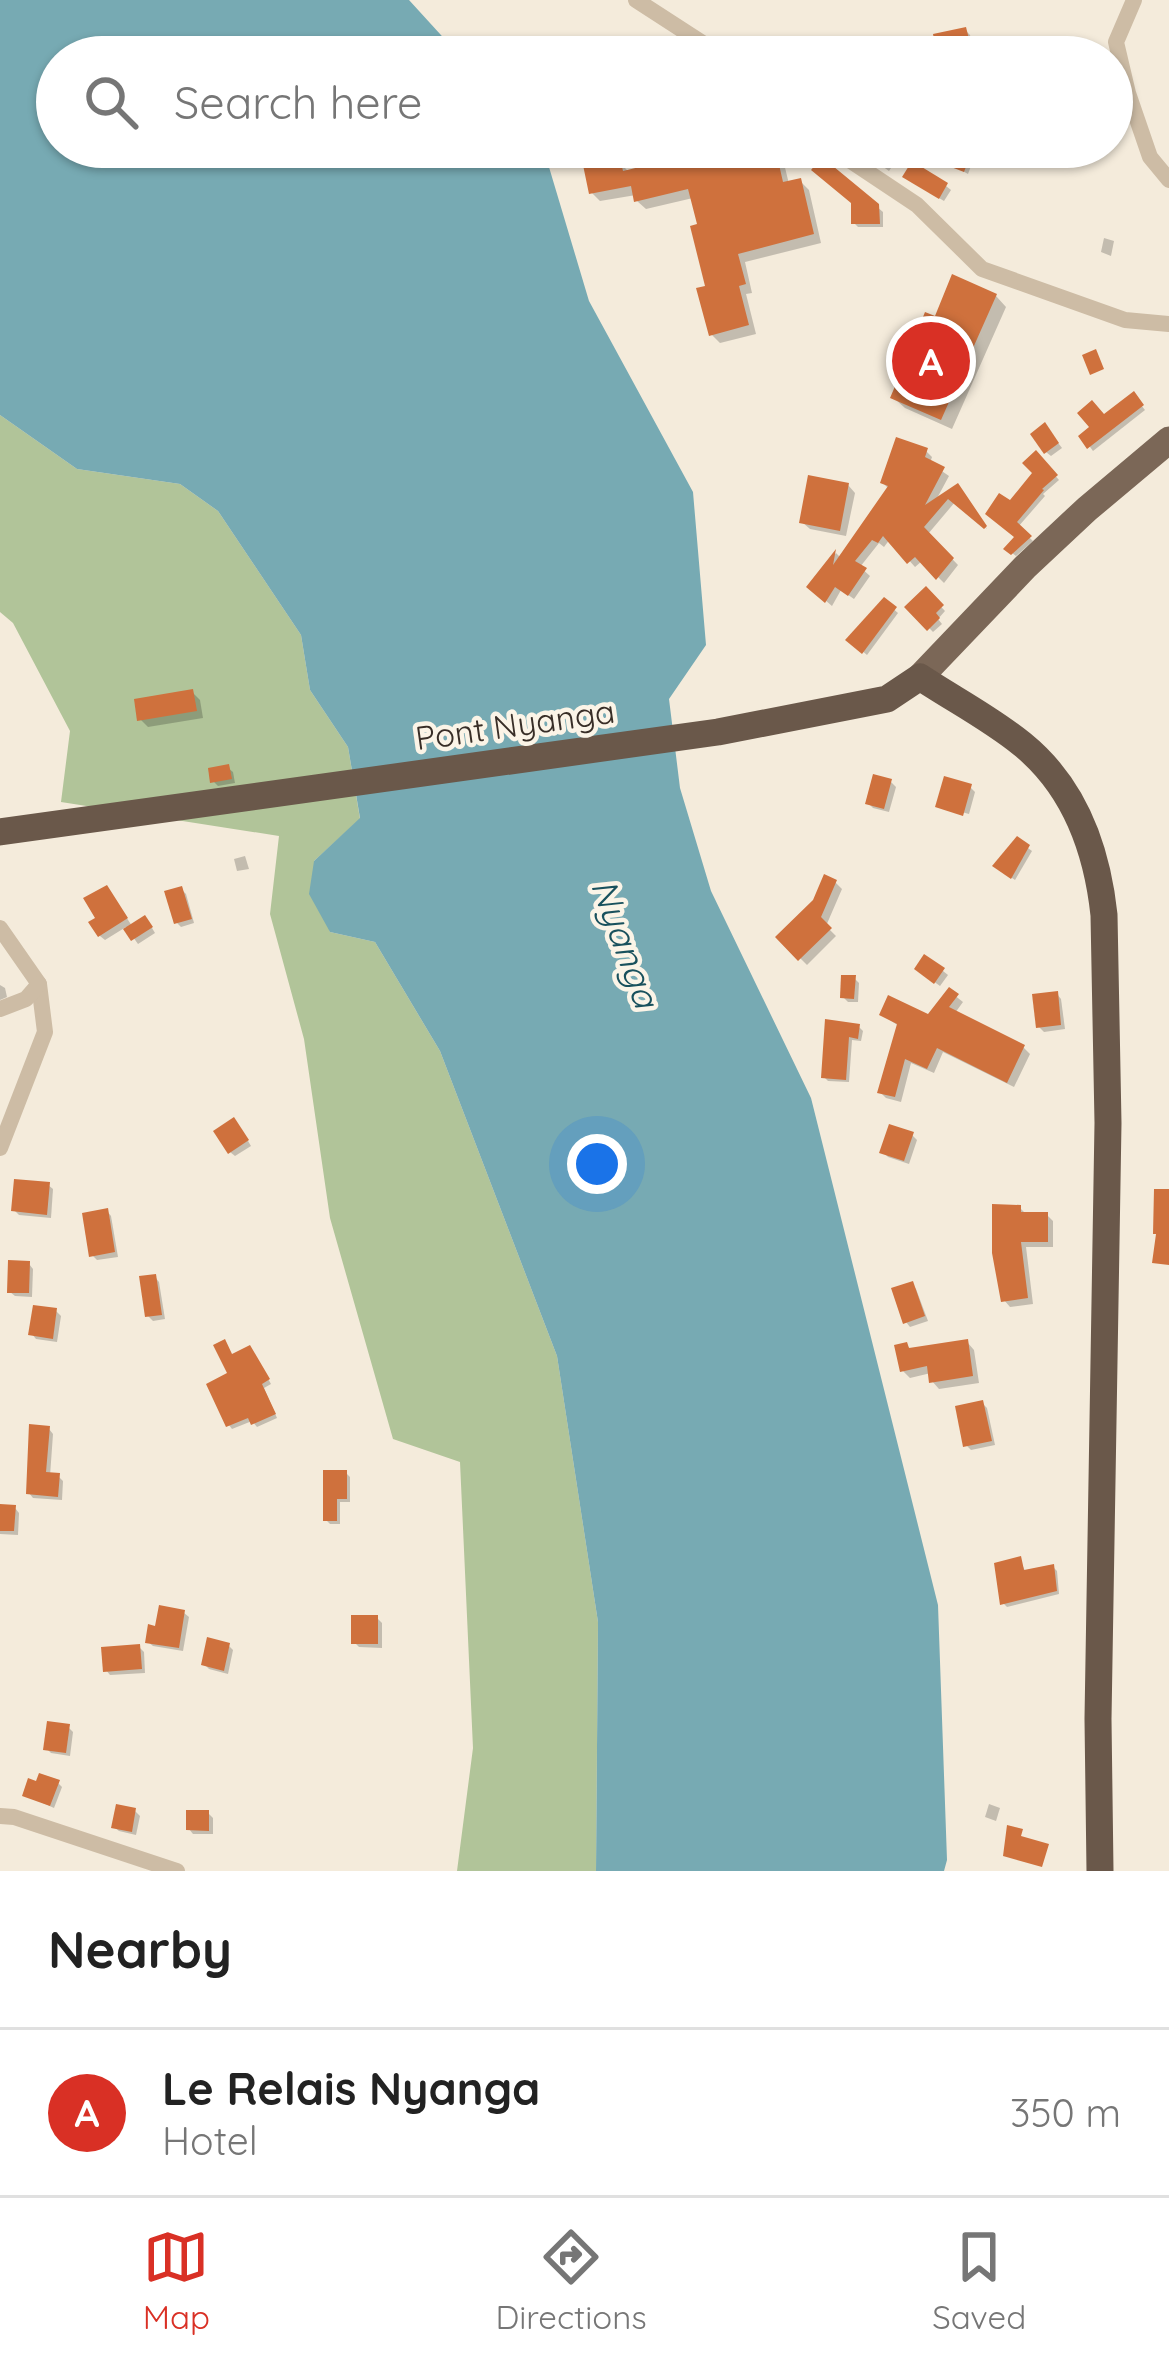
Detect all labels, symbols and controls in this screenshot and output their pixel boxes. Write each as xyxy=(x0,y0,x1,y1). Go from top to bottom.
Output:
search box xyxy=(36,36,1133,168)
icon: search xyxy=(78,69,144,135)
text: Search here xyxy=(174,74,422,130)
pin: A xyxy=(892,316,970,406)
street label: Pont Nyanga xyxy=(413,690,617,758)
water label: Nyanga xyxy=(582,873,671,1015)
your location xyxy=(567,1134,627,1194)
text: Nearby xyxy=(48,1917,232,1981)
text: Le Relais Nyanga xyxy=(162,2060,540,2116)
text: A xyxy=(75,2088,99,2137)
text: 350 m xyxy=(1010,2088,1121,2137)
text: Hotel xyxy=(162,2116,258,2165)
tab: Map xyxy=(143,2224,210,2337)
tab: Directions xyxy=(495,2224,647,2337)
tab: Saved xyxy=(932,2224,1026,2337)

